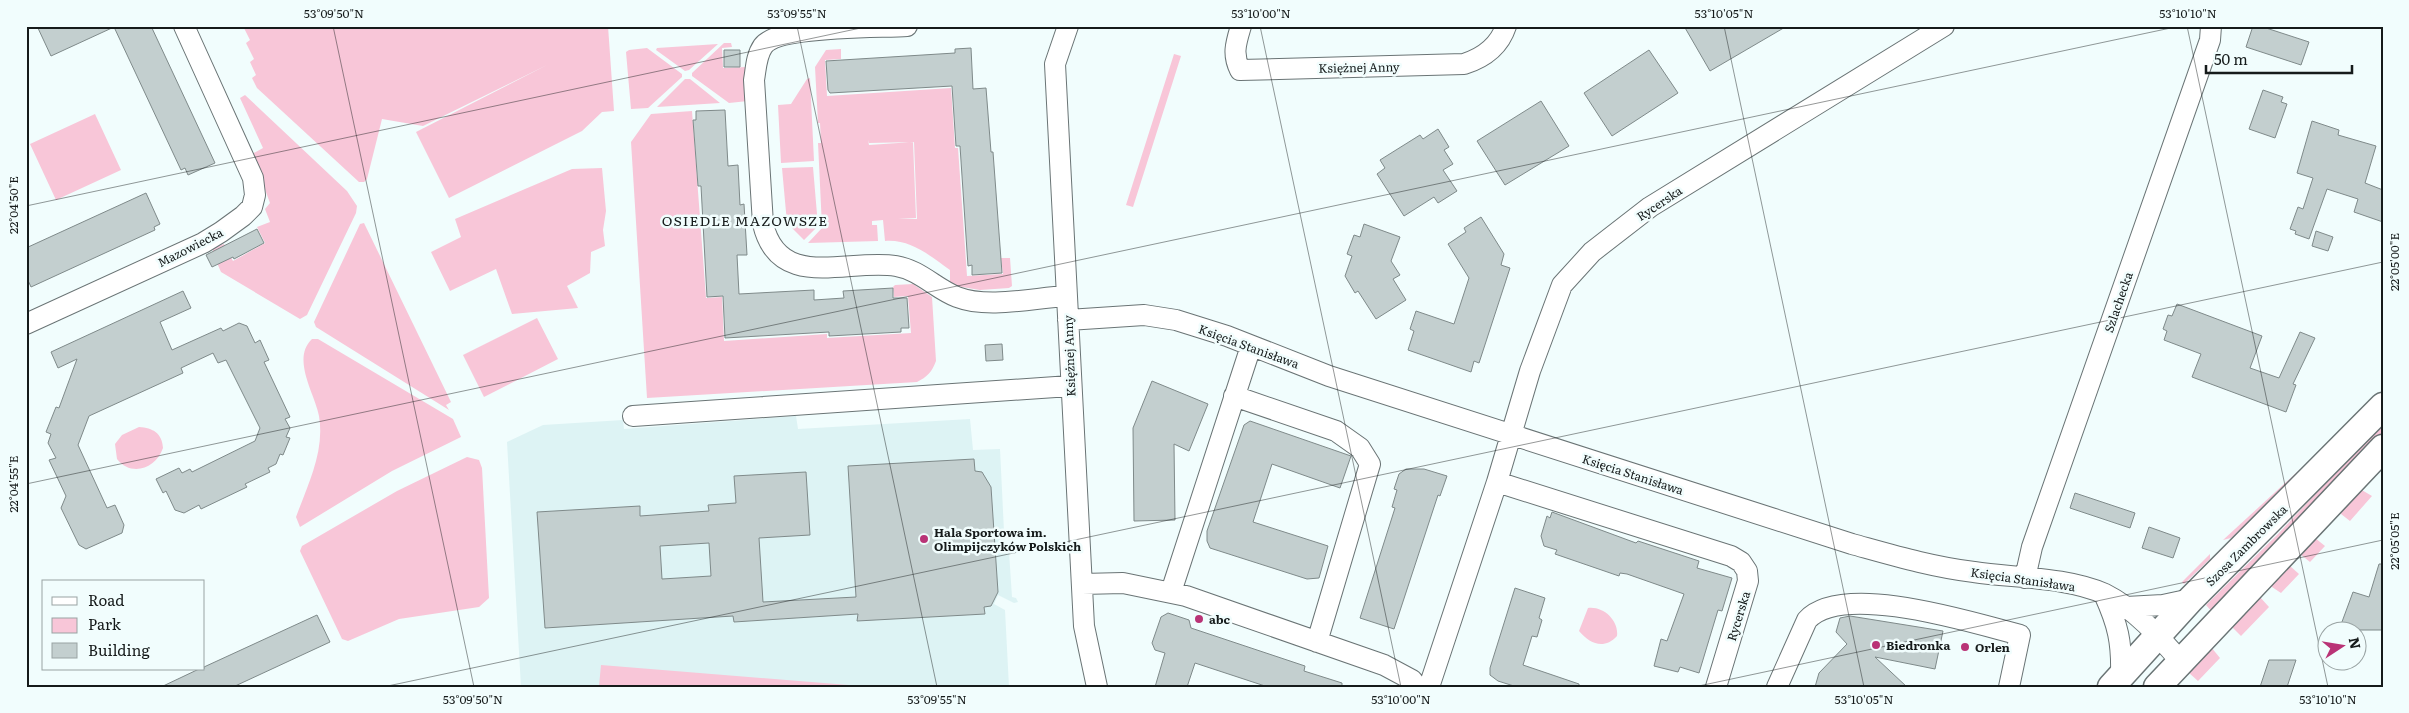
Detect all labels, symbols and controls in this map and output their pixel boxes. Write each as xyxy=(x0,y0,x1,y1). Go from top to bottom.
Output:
text: 53°09'50"N xyxy=(304,4,364,22)
text: 53°09'55"N xyxy=(767,4,827,22)
text: 53°10'00"N xyxy=(1231,4,1291,22)
text: 53°10'05"N xyxy=(1695,4,1753,22)
text: 53°10'10"N xyxy=(2159,4,2217,22)
scale bar xyxy=(2206,42,2353,74)
text: 50 m xyxy=(2214,47,2248,70)
street label: Księżnej Anny xyxy=(1318,57,1400,77)
text: 22°04'50"E xyxy=(4,176,22,234)
street label: Rycerska xyxy=(1633,181,1686,225)
district label: OSIEDLE MAZOWSZE xyxy=(662,210,828,230)
street label: Mazowiecka xyxy=(154,223,226,271)
text: 22°05'00"E xyxy=(2385,233,2403,291)
street label: Szlachecka xyxy=(2099,269,2137,335)
street label: Księżnej Anny xyxy=(1059,315,1079,397)
street label: Księcia Stanisława xyxy=(1196,319,1302,373)
street label: Księcia Stanisława xyxy=(1580,449,1687,499)
text: 22°04'55"E xyxy=(4,455,22,512)
street label: Szosa Zambrowska xyxy=(2201,500,2291,590)
text: 22°05'05"E xyxy=(2385,512,2403,570)
place label: Hala Sportowa im. Olimpijczyków Polskich xyxy=(934,523,1081,555)
marker: Hala Sportowa im. Olimpijczyków Polskich xyxy=(918,533,930,545)
street label: Księcia Stanisława xyxy=(1969,563,2077,595)
legend xyxy=(42,580,205,670)
text: Road xyxy=(88,588,124,611)
street label: Rycerska xyxy=(1722,588,1754,643)
place label: abc xyxy=(1209,610,1230,628)
text: Park xyxy=(88,612,122,635)
marker: abc xyxy=(1193,613,1205,625)
north arrow xyxy=(2316,620,2366,670)
text: N xyxy=(2345,635,2367,651)
place label: Biedronka xyxy=(1886,636,1950,654)
text: Building xyxy=(88,638,150,661)
place label: Orlen xyxy=(1975,638,2011,656)
marker: Biedronka xyxy=(1870,639,1882,651)
marker: Orlen xyxy=(1959,641,1971,653)
text: 53°09'50"N xyxy=(443,690,503,708)
text: 53°09'55"N xyxy=(907,690,967,708)
text: 53°10'00"N xyxy=(1371,690,1431,708)
text: 53°10'05"N xyxy=(1835,690,1893,708)
text: 53°10'10"N xyxy=(2299,690,2357,708)

